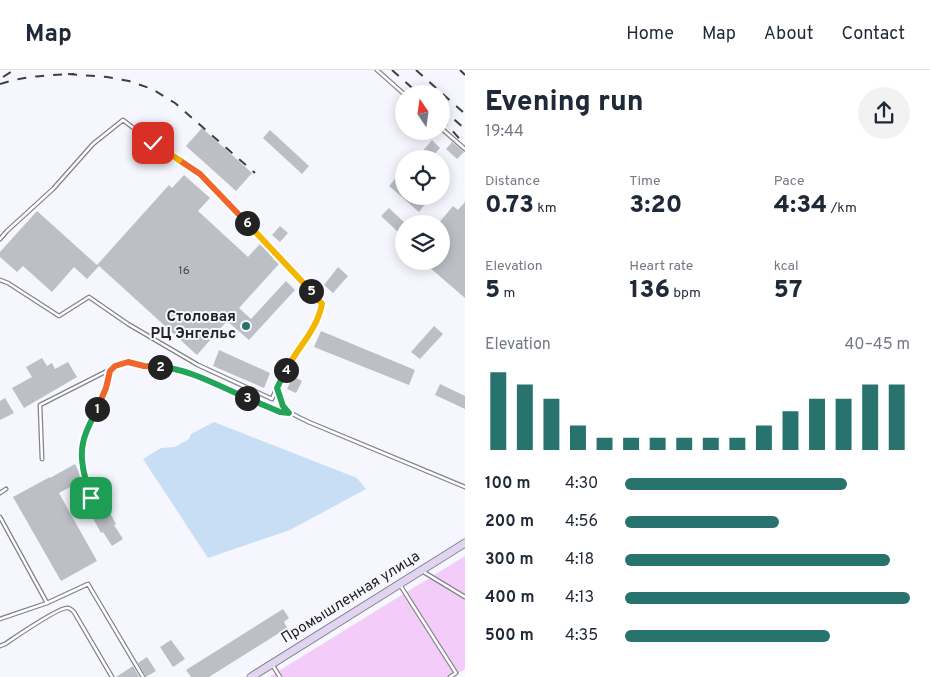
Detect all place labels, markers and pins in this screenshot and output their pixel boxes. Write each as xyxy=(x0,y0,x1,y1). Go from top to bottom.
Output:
pin xyxy=(132,122,174,164)
pin: 6 xyxy=(234,210,260,236)
pin: 5 xyxy=(298,278,324,304)
place label: Столовая РЦ Энгельс xyxy=(151,308,236,344)
marker: Столовая РЦ Энгельс xyxy=(240,320,252,332)
pin: 2 xyxy=(148,354,172,380)
pin: 4 xyxy=(274,358,298,382)
pin: 3 xyxy=(234,386,260,410)
pin: 1 xyxy=(84,396,110,422)
pin xyxy=(70,477,112,519)

